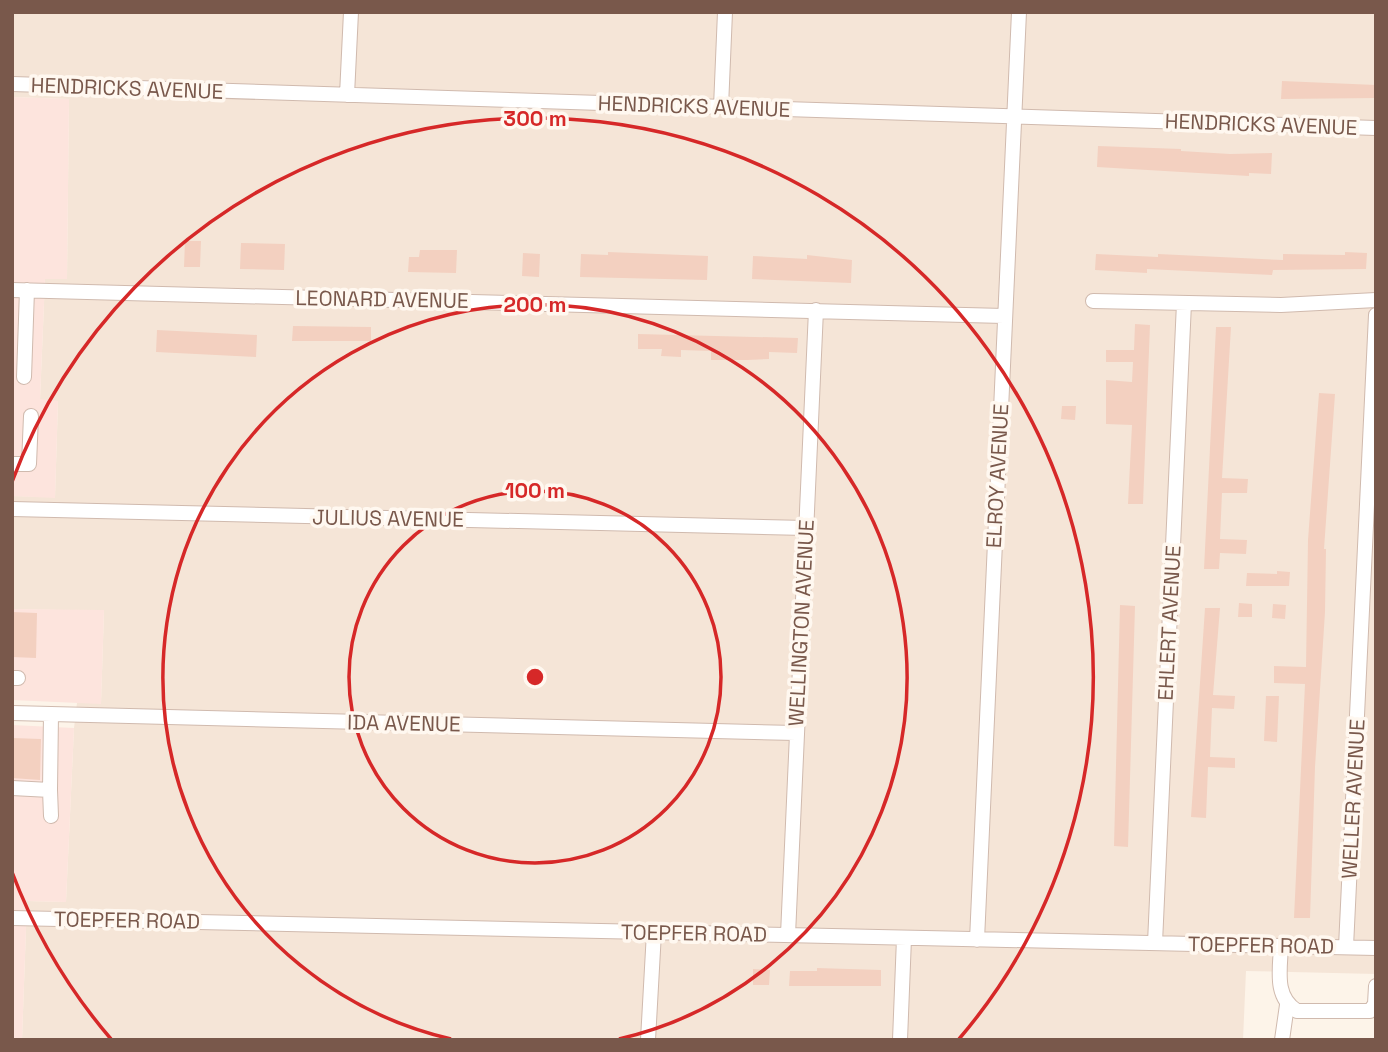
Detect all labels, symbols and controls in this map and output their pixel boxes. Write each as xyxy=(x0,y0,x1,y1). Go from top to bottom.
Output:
street label: HENDRICKS AVENUE xyxy=(30,71,224,105)
street label: HENDRICKS AVENUE xyxy=(597,89,791,123)
text: 300 m xyxy=(503,105,567,132)
street label: HENDRICKS AVENUE xyxy=(1164,107,1358,141)
street label: LEONARD AVENUE xyxy=(295,284,469,314)
text: 200 m xyxy=(504,291,566,318)
street label: ELROY AVENUE xyxy=(980,403,1014,549)
text: 100 m xyxy=(505,477,565,504)
street label: JULIUS AVENUE xyxy=(312,503,464,533)
street label: WELLINGTON AVENUE xyxy=(782,519,820,727)
street label: EHLERT AVENUE xyxy=(1151,545,1187,701)
centre of rings xyxy=(523,665,547,689)
street label: IDA AVENUE xyxy=(347,709,461,737)
street label: WELLER AVENUE xyxy=(1335,718,1371,880)
street label: TOEPFER ROAD xyxy=(54,905,200,935)
street label: TOEPFER ROAD xyxy=(621,918,767,948)
street label: TOEPFER ROAD xyxy=(1188,930,1334,960)

